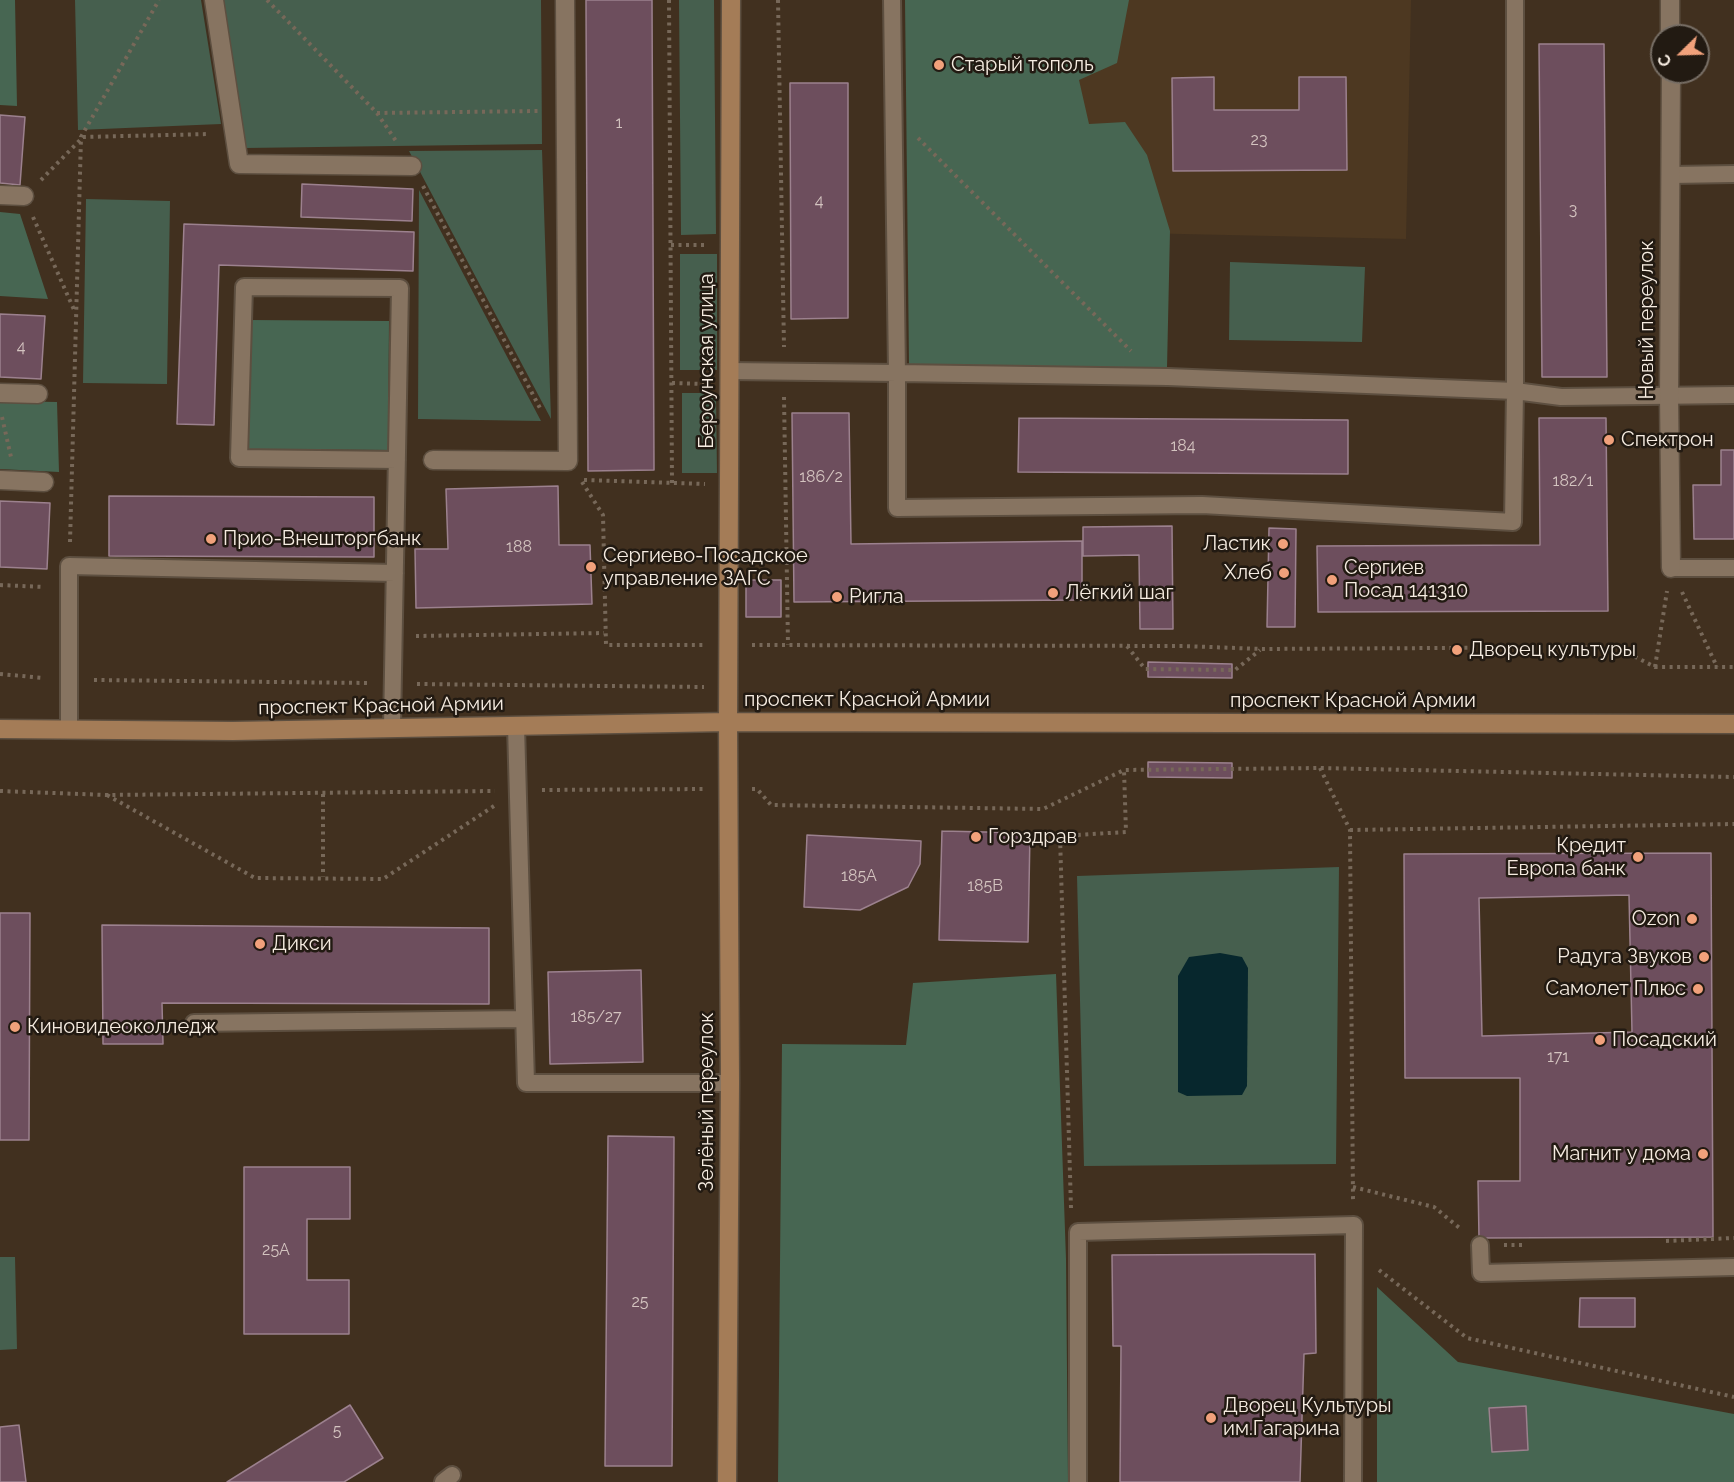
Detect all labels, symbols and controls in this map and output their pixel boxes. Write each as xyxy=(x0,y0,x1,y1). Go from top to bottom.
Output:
north arrow xyxy=(1650,24,1710,84)
text: С xyxy=(1654,52,1676,69)
place label: Старый тополь xyxy=(951,53,1094,77)
marker: Старый тополь xyxy=(932,58,946,72)
house number: 1 xyxy=(616,113,622,133)
house number: 23 xyxy=(1251,130,1267,150)
house number: 4 xyxy=(815,191,823,211)
house number: 3 xyxy=(1569,200,1577,220)
street label: Новый переулок xyxy=(1635,240,1659,400)
street label: Бероунская улица xyxy=(695,273,719,449)
house number: 4 xyxy=(17,337,25,357)
place label: Спектрон xyxy=(1621,428,1714,452)
marker: Спектрон xyxy=(1602,433,1616,447)
house number: 184 xyxy=(1170,436,1196,456)
house number: 186/2 xyxy=(799,467,843,487)
house number: 182/1 xyxy=(1553,471,1593,491)
place label: Прио-Внешторгбанк xyxy=(223,527,422,551)
marker: Прио-Внешторгбанк xyxy=(204,532,218,546)
place label: Ластик xyxy=(1203,532,1271,556)
house number: 188 xyxy=(506,537,532,557)
marker: Ластик xyxy=(1276,537,1290,551)
place label: Сергиево-Посадское управление ЗАГС xyxy=(603,544,808,591)
place label: Сергиев Посад 141310 xyxy=(1344,556,1468,603)
marker: Сергиево-Посадское управление ЗАГС xyxy=(584,560,598,574)
place label: Хлеб xyxy=(1224,561,1272,585)
marker: Хлеб xyxy=(1277,566,1291,580)
marker: Сергиев Посад 141310 xyxy=(1325,573,1339,587)
place label: Лёгкий шаг xyxy=(1065,581,1174,605)
place label: Ригла xyxy=(849,585,904,609)
marker: Лёгкий шаг xyxy=(1046,586,1060,600)
marker: Ригла xyxy=(830,590,844,604)
place label: Дворец культуры xyxy=(1469,638,1636,662)
marker: Дворец культуры xyxy=(1450,643,1464,657)
street label: проспект Красной Армии xyxy=(744,688,990,712)
street label: проспект Красной Армии xyxy=(1230,689,1476,713)
street label: проспект Красной Армии xyxy=(258,692,504,720)
place label: Горздрав xyxy=(988,825,1077,849)
marker: Горздрав xyxy=(969,830,983,844)
place label: Кредит Европа банк xyxy=(1507,834,1626,881)
marker: Кредит Европа банк xyxy=(1631,850,1645,864)
house number: 185А xyxy=(841,866,877,886)
house number: 185В xyxy=(967,876,1003,896)
place label: Ozon xyxy=(1632,907,1680,931)
marker: Ozon xyxy=(1685,912,1699,926)
place label: Дикси xyxy=(272,932,332,956)
marker: Дикси xyxy=(253,937,267,951)
place label: Радуга Звуков xyxy=(1557,945,1692,969)
marker: Радуга Звуков xyxy=(1697,950,1711,964)
place label: Самолет Плюс xyxy=(1546,977,1686,1001)
marker: Самолет Плюс xyxy=(1691,982,1705,996)
house number: 185/27 xyxy=(570,1007,622,1027)
street label: Зелёный переулок xyxy=(695,1012,719,1192)
place label: Киновидеоколледж xyxy=(27,1015,217,1039)
marker: Киновидеоколледж xyxy=(8,1020,22,1034)
place label: Посадский xyxy=(1612,1028,1717,1052)
marker: Посадский xyxy=(1593,1033,1607,1047)
house number: 171 xyxy=(1547,1047,1569,1067)
place label: Магнит у дома xyxy=(1552,1142,1691,1166)
marker: Магнит у дома xyxy=(1696,1147,1710,1161)
house number: 25А xyxy=(262,1240,290,1260)
house number: 25 xyxy=(631,1292,649,1312)
place label: Дворец Культуры им.Гагарина xyxy=(1223,1394,1392,1441)
marker: Дворец Культуры им.Гагарина xyxy=(1204,1411,1218,1425)
house number: 5 xyxy=(333,1421,341,1441)

